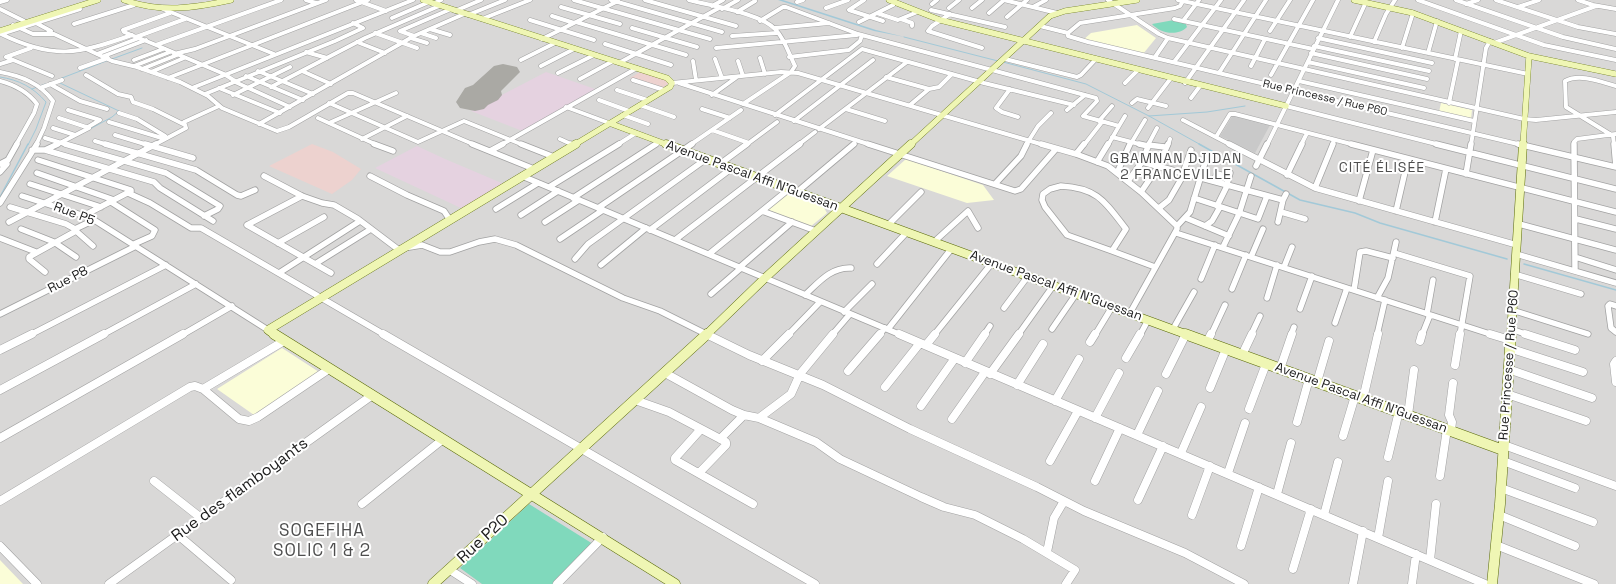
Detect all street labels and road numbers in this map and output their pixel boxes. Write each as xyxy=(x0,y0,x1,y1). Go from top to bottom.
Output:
street label: Rue Princesse / Rue P60 xyxy=(1261,77,1389,119)
street label: Avenue Pascal Affi N'Guessan xyxy=(664,138,840,214)
street label: Rue P5 xyxy=(51,199,97,229)
street label: Avenue Pascal Affi N'Guessan xyxy=(968,248,1144,324)
street label: Rue P8 xyxy=(45,263,91,297)
street label: Rue Princesse / Rue P60 xyxy=(1496,289,1522,441)
street label: Avenue Pascal Affi N'Guessan xyxy=(1273,360,1449,436)
street label: Rue des flamboyants xyxy=(168,434,312,546)
street label: Rue P20 xyxy=(453,510,513,568)

